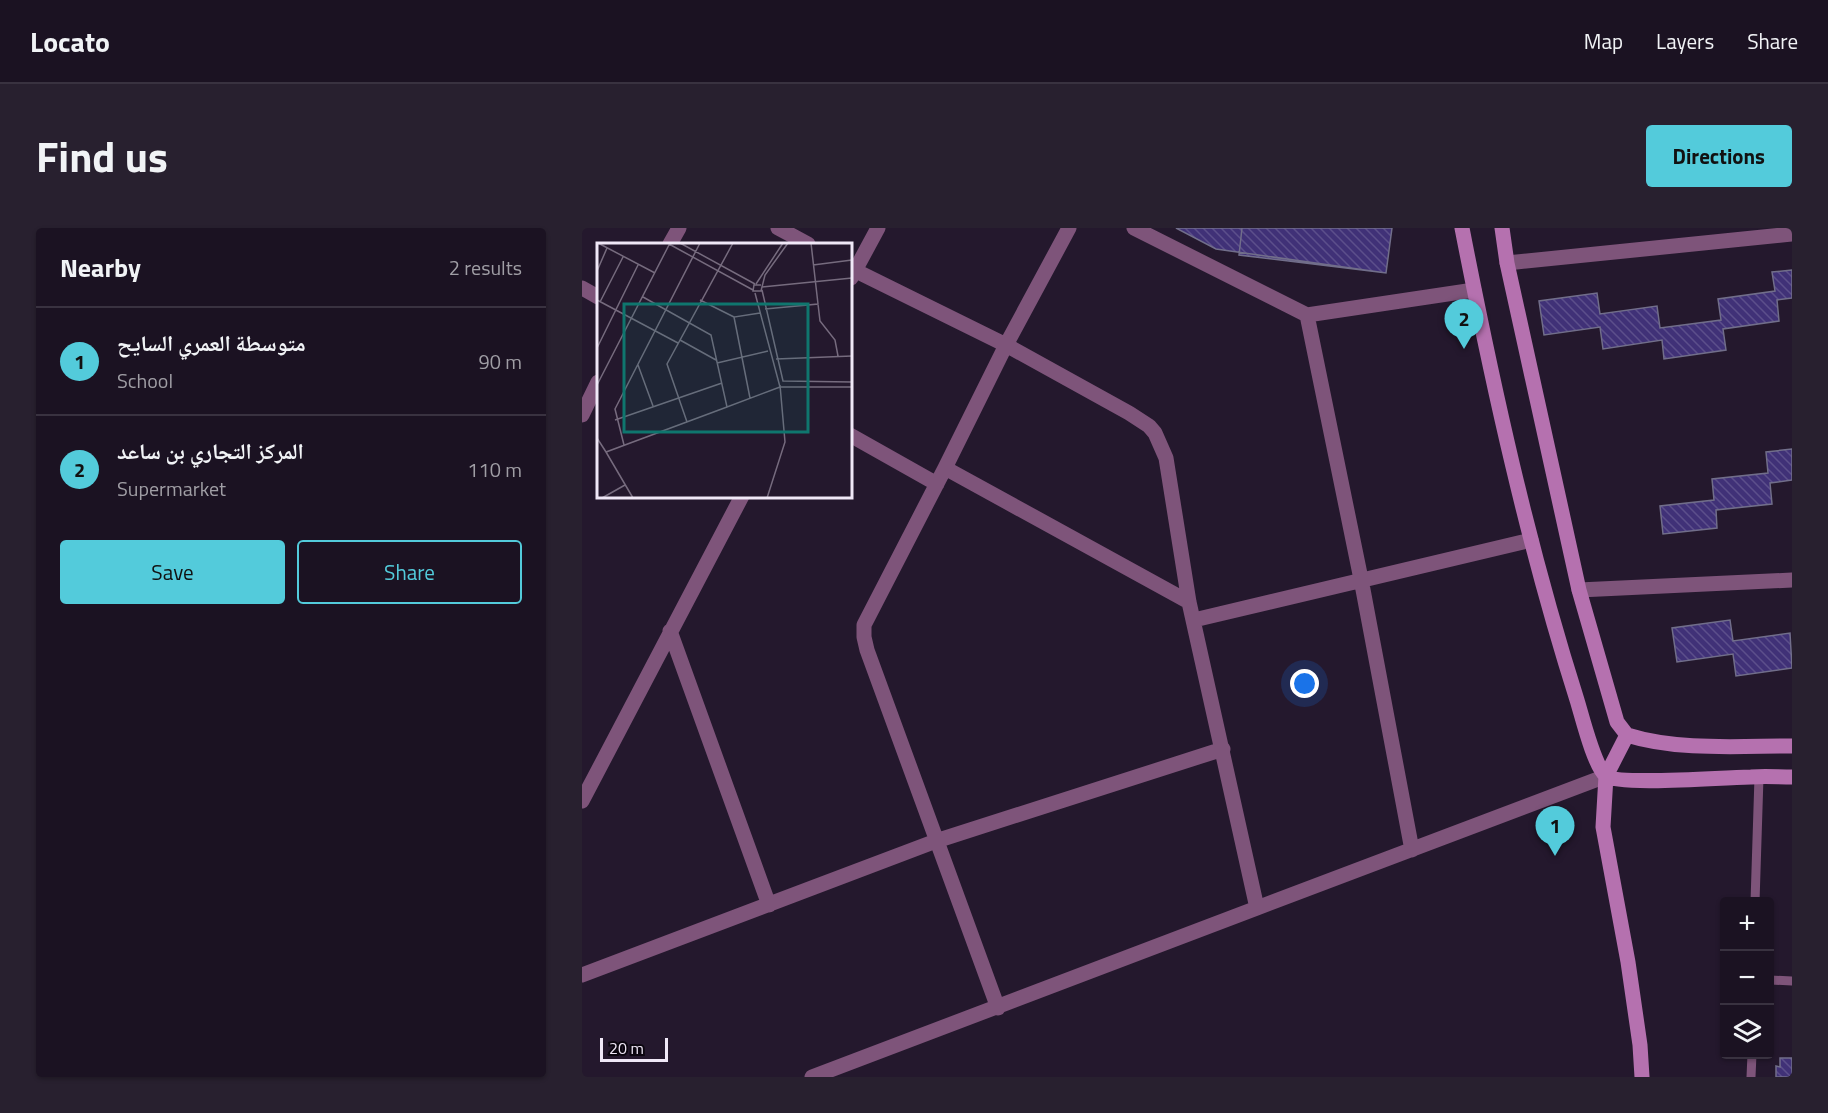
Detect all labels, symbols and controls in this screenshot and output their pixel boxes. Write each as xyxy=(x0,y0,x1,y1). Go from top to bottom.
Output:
text: Locato xyxy=(30,20,110,63)
text: Map xyxy=(1584,25,1623,57)
text: Layers xyxy=(1656,25,1714,57)
text: Share xyxy=(1747,25,1798,57)
text: Find us xyxy=(36,124,168,188)
button: Directions xyxy=(1646,125,1792,187)
inset map xyxy=(597,243,852,498)
text: Nearby xyxy=(60,248,141,287)
text: 2 results xyxy=(449,252,522,283)
pin: 2 xyxy=(1444,300,1484,349)
text: متوسطة العمري السايح xyxy=(117,326,306,360)
text: 1 xyxy=(74,346,85,377)
text: 90 m xyxy=(478,346,522,377)
text: School xyxy=(117,365,173,396)
text: المركز التجاري بن ساعد xyxy=(117,434,304,468)
text: 2 xyxy=(74,454,85,485)
text: 110 m xyxy=(467,454,522,485)
text: Supermarket xyxy=(117,473,226,504)
button: Save xyxy=(60,540,285,604)
button: Share xyxy=(297,540,522,604)
your location xyxy=(1290,669,1319,698)
pin: 1 xyxy=(1536,806,1574,856)
map controls xyxy=(1720,897,1774,1059)
button: + xyxy=(1720,897,1774,951)
button: − xyxy=(1720,951,1774,1005)
button: layers xyxy=(1720,1005,1774,1059)
scale bar xyxy=(600,1035,668,1062)
text: 20 m xyxy=(609,1036,644,1060)

